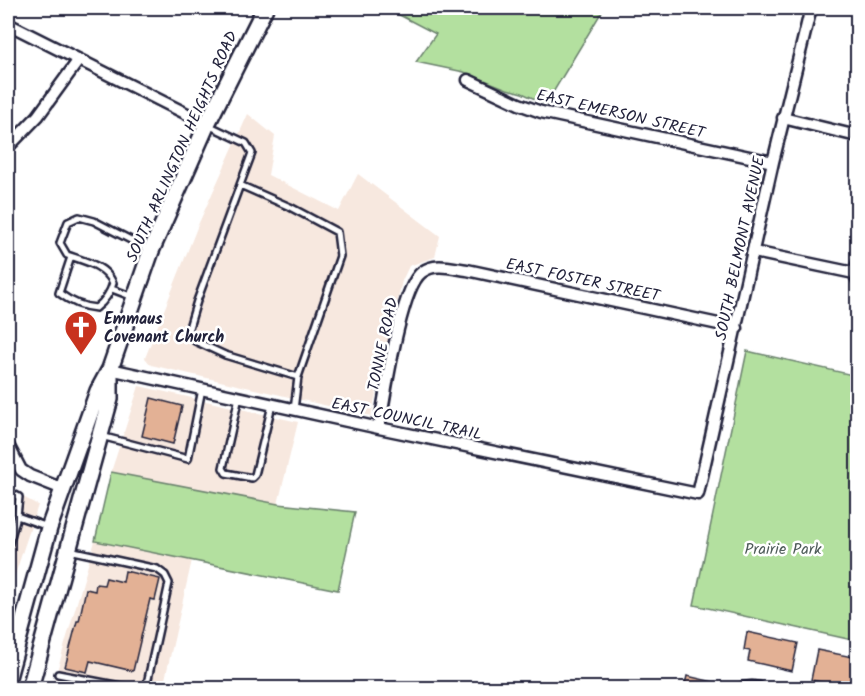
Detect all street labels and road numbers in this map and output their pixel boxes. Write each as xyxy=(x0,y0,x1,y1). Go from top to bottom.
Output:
street label: SOUTH ARLINGTON HEIGHTS ROAD xyxy=(120,27,245,266)
street label: EAST EMERSON STREET xyxy=(534,83,709,146)
street label: SOUTH BELMONT AVENUE xyxy=(709,153,772,343)
street label: EAST FOSTER STREET xyxy=(504,252,663,309)
street label: TONNE ROAD xyxy=(361,295,406,393)
street label: EAST COUNCIL TRAIL xyxy=(329,391,484,448)

